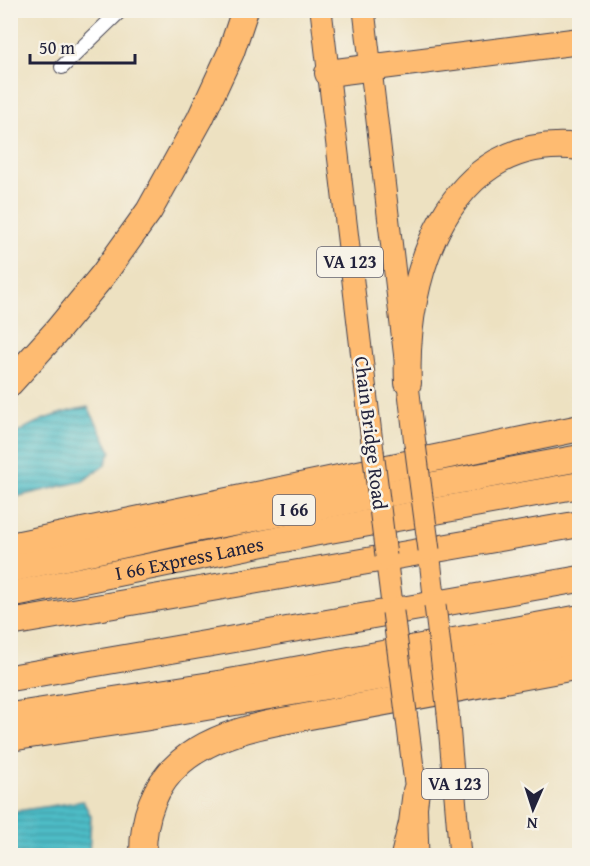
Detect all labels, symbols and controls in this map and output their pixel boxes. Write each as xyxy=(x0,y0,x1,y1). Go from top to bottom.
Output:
scale bar xyxy=(30,27,135,65)
text: 50 m xyxy=(39,34,75,61)
road number: VA 123 xyxy=(317,247,383,277)
street label: Chain Bridge Road xyxy=(348,355,395,512)
road number: I 66 xyxy=(273,495,315,525)
street label: I 66 Express Lanes xyxy=(112,528,266,587)
road number: VA 123 xyxy=(422,769,488,799)
north arrow xyxy=(503,779,563,839)
text: N xyxy=(526,812,538,836)

